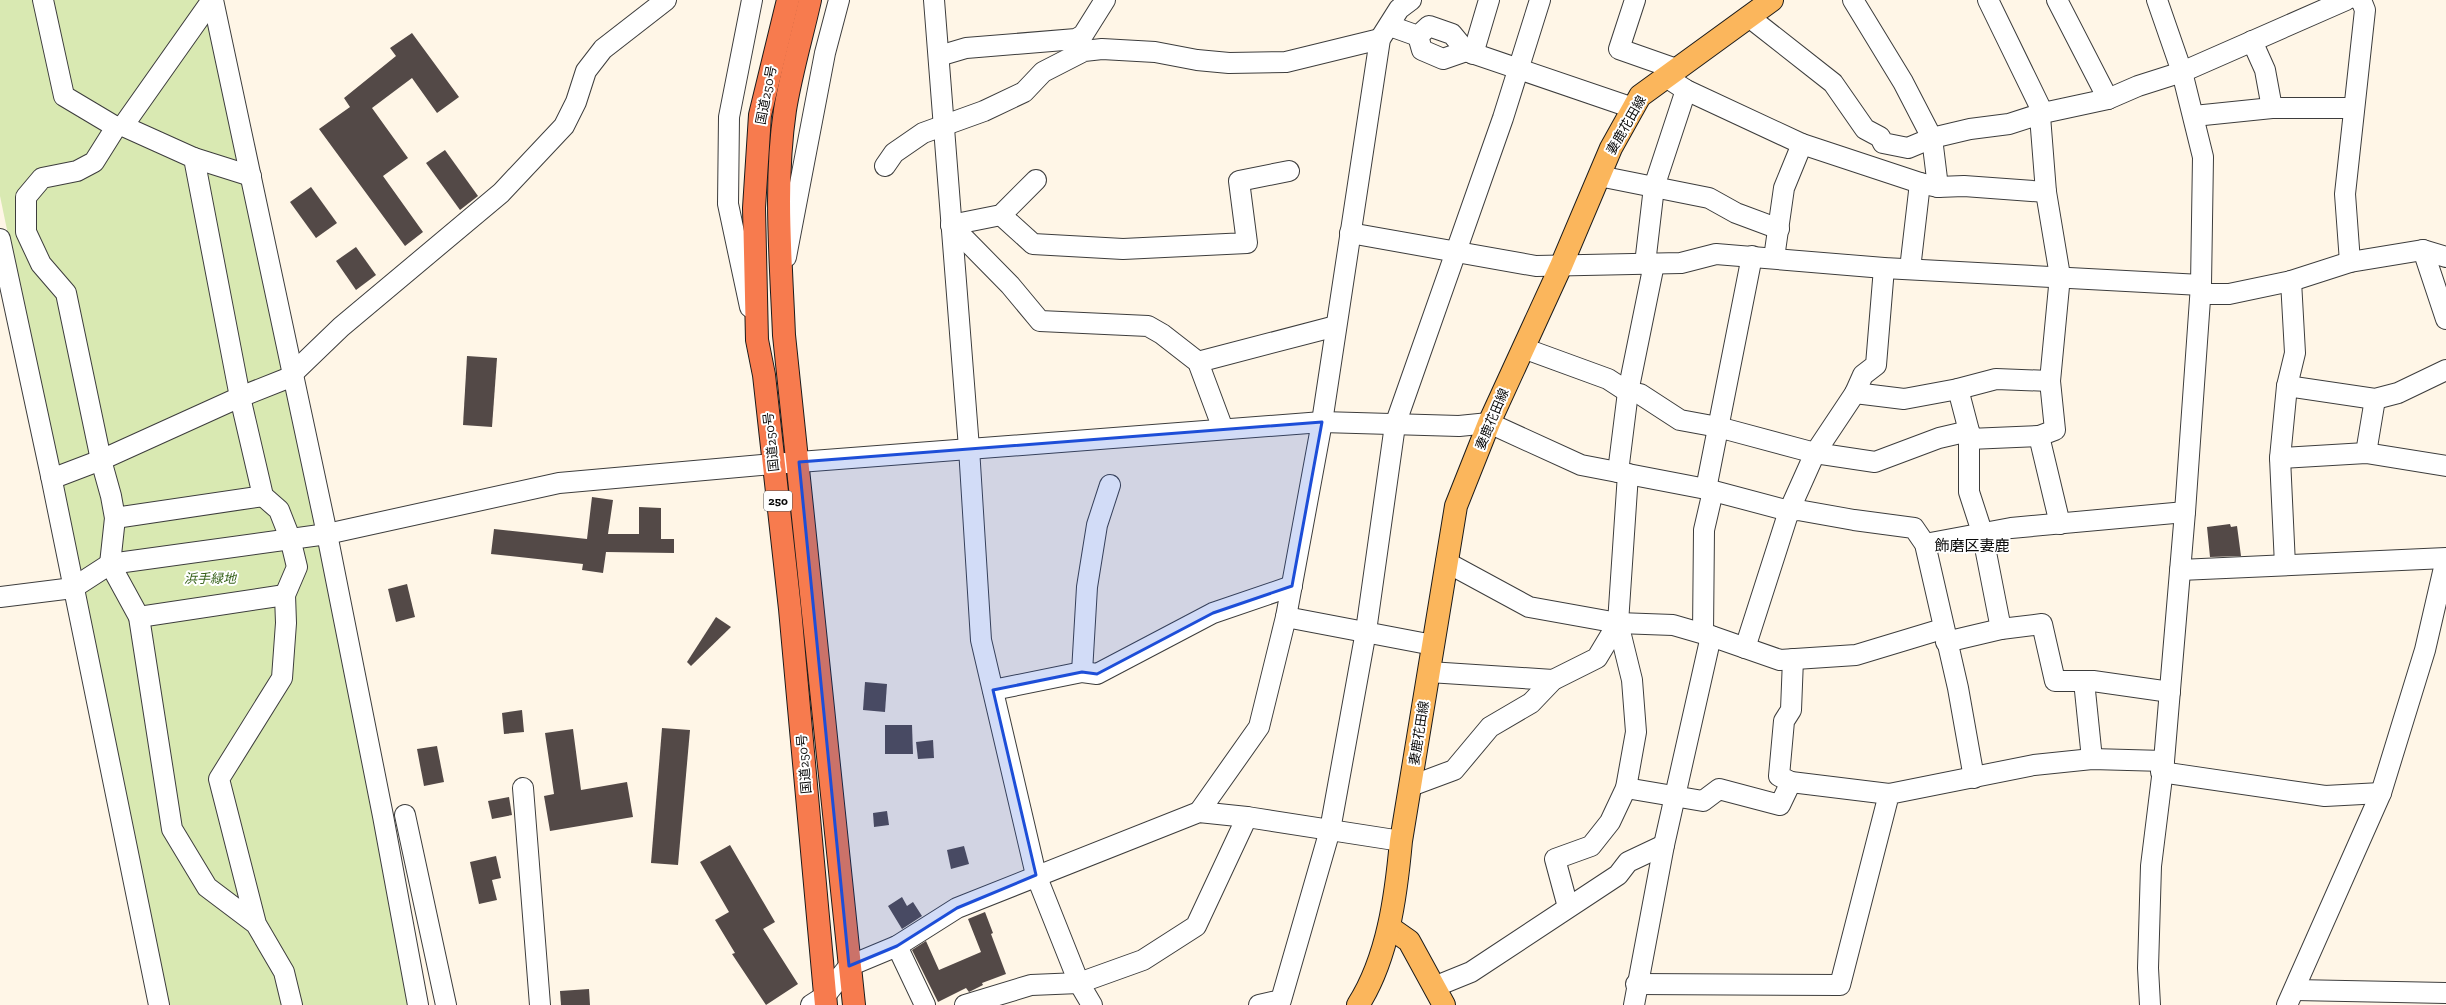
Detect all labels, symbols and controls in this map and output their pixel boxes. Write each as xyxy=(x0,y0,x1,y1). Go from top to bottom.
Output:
street label: 国道250号 xyxy=(753,64,779,126)
street label: 妻鹿花田線 xyxy=(1603,93,1649,157)
street label: 妻鹿花田線 xyxy=(1472,386,1512,452)
street label: 国道250号 xyxy=(760,411,782,473)
road number: 250 xyxy=(764,491,792,511)
district label: 飾磨区妻鹿 xyxy=(1934,537,2010,555)
park label: 浜手緑地 xyxy=(184,571,238,586)
street label: 妻鹿花田線 xyxy=(1407,700,1431,766)
street label: 国道250号 xyxy=(794,734,814,794)

